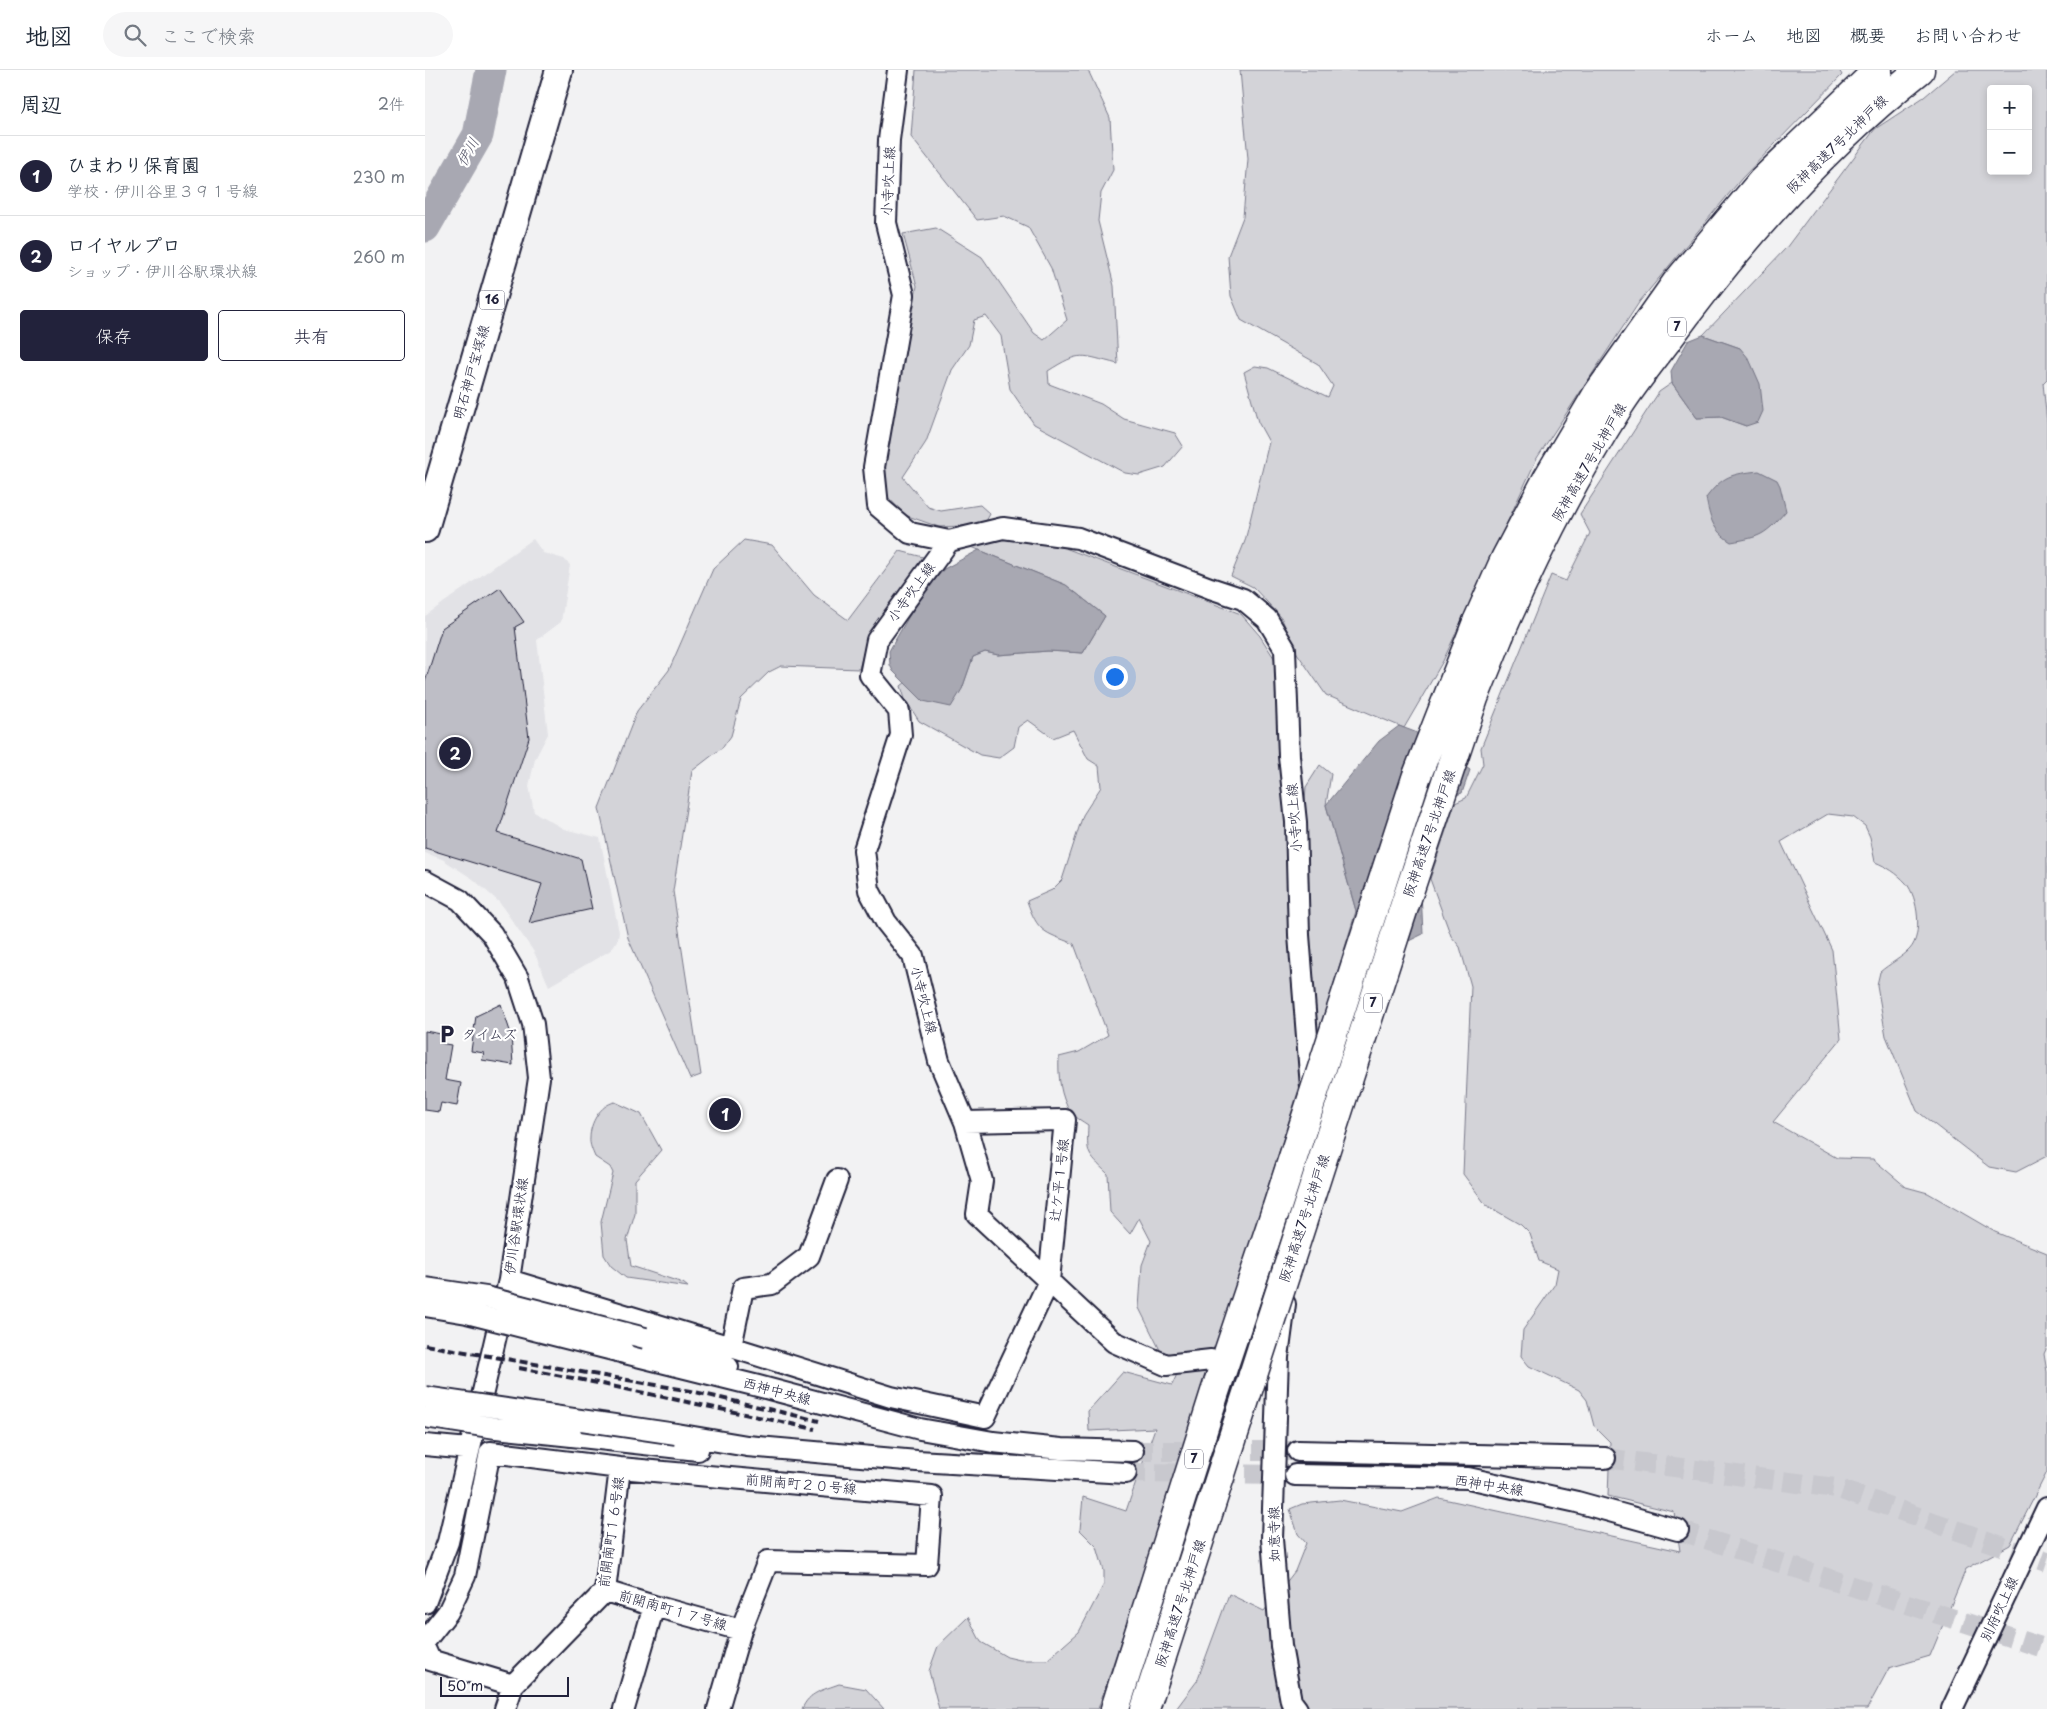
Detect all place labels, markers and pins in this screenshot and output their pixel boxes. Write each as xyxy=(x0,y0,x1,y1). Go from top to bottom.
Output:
pin: 2 xyxy=(439,734,471,772)
parking icon: タイムズ xyxy=(436,1023,458,1045)
place label: タイムズ xyxy=(462,1023,517,1044)
pin: 1 xyxy=(709,1095,741,1133)

